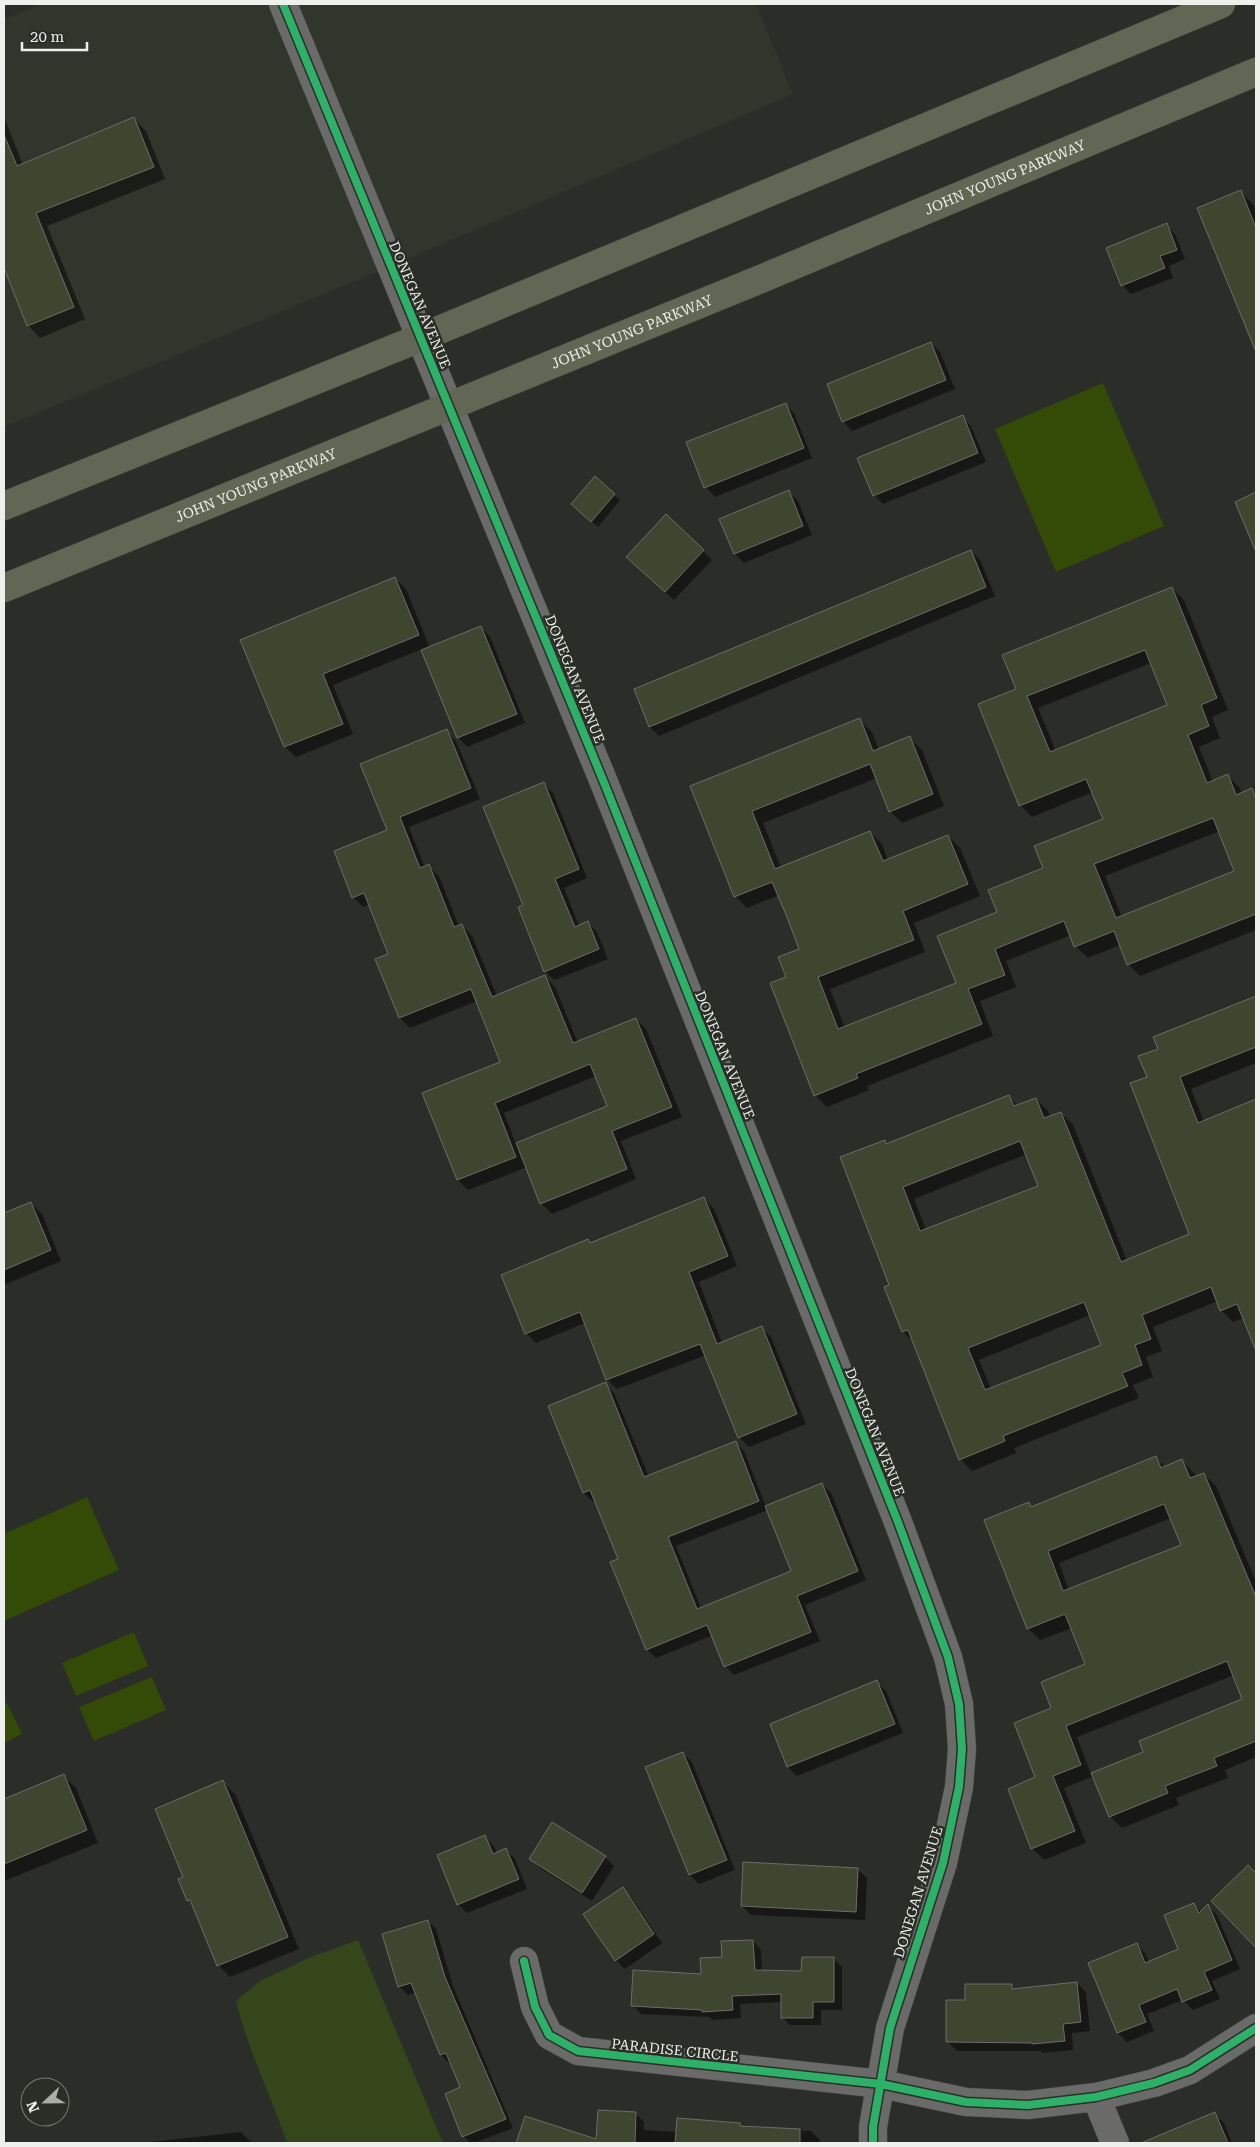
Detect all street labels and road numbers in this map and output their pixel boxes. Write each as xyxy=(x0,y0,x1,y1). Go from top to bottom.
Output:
street label: JOHN YOUNG PARKWAY xyxy=(922,136,1088,218)
street label: DONEGAN AVENUE xyxy=(386,239,454,371)
street label: JOHN YOUNG PARKWAY xyxy=(549,292,715,372)
street label: JOHN YOUNG PARKWAY xyxy=(173,445,339,525)
street label: DONEGAN AVENUE xyxy=(542,613,608,745)
street label: DONEGAN AVENUE xyxy=(692,989,758,1121)
street label: DONEGAN AVENUE xyxy=(842,1366,908,1498)
street label: DONEGAN AVENUE xyxy=(890,1824,946,1960)
street label: PARADISE CIRCLE xyxy=(611,2035,739,2065)

